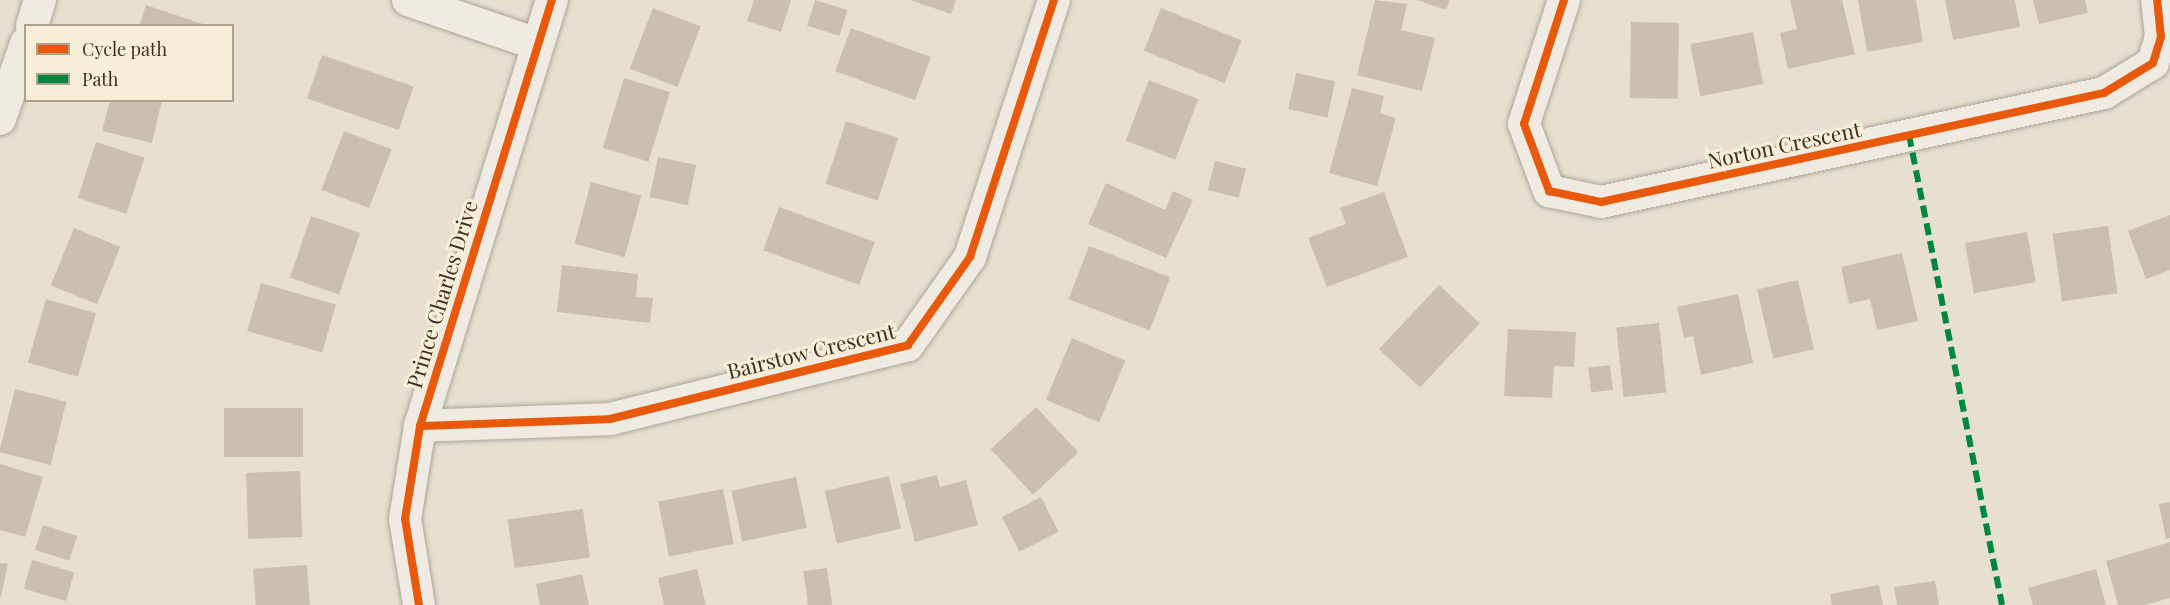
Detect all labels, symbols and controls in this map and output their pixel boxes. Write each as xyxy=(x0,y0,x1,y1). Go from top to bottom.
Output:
legend xyxy=(24,24,234,102)
text: Cycle path xyxy=(82,37,167,61)
text: Path xyxy=(82,67,118,91)
street label: Norton Crescent xyxy=(1705,115,1863,173)
street label: Prince Charles Drive xyxy=(400,197,482,391)
street label: Bairstow Crescent xyxy=(724,317,898,383)

